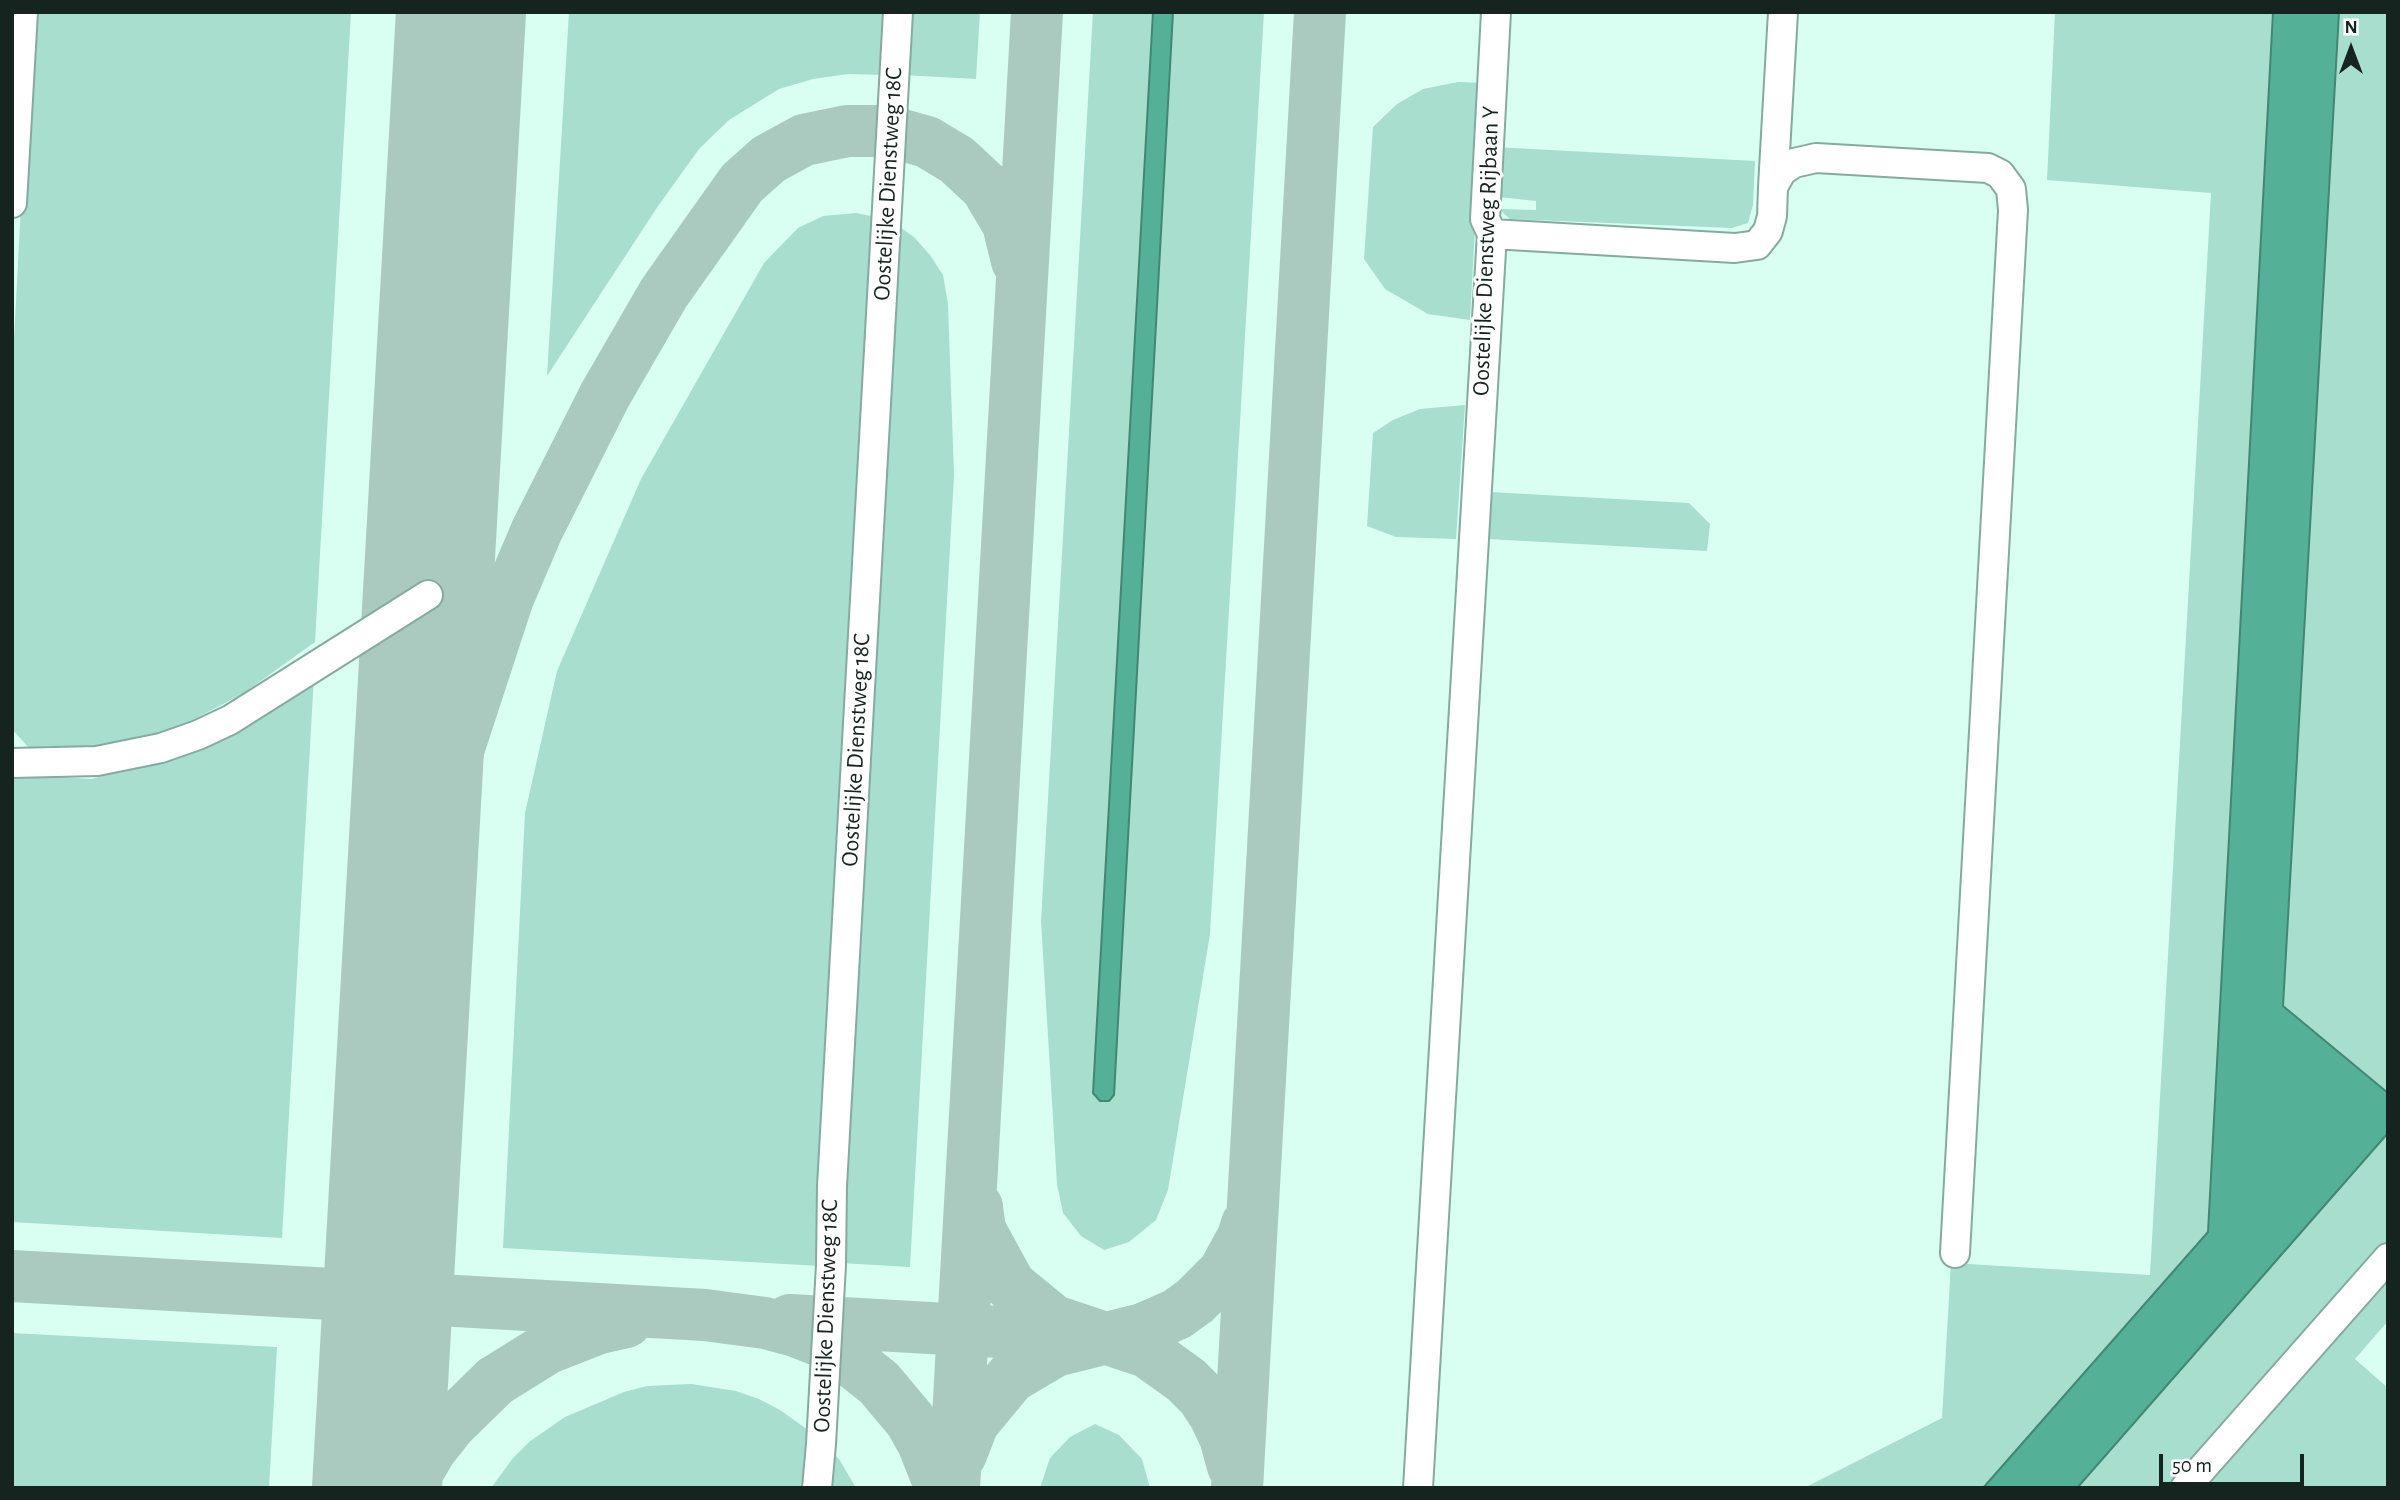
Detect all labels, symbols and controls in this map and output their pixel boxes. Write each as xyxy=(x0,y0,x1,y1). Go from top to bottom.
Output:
north arrow xyxy=(2316,14,2386,84)
text: N xyxy=(2344,18,2358,37)
street label: Oostelijke Dienstweg 18C xyxy=(868,67,908,301)
street label: Oostelijke Dienstweg Rijbaan Y xyxy=(1467,105,1505,397)
street label: Oostelijke Dienstweg 18C xyxy=(836,633,876,867)
street label: Oostelijke Dienstweg 18C xyxy=(808,1199,844,1433)
scale bar xyxy=(2162,1440,2307,1484)
text: 50 m xyxy=(2172,1455,2212,1476)

